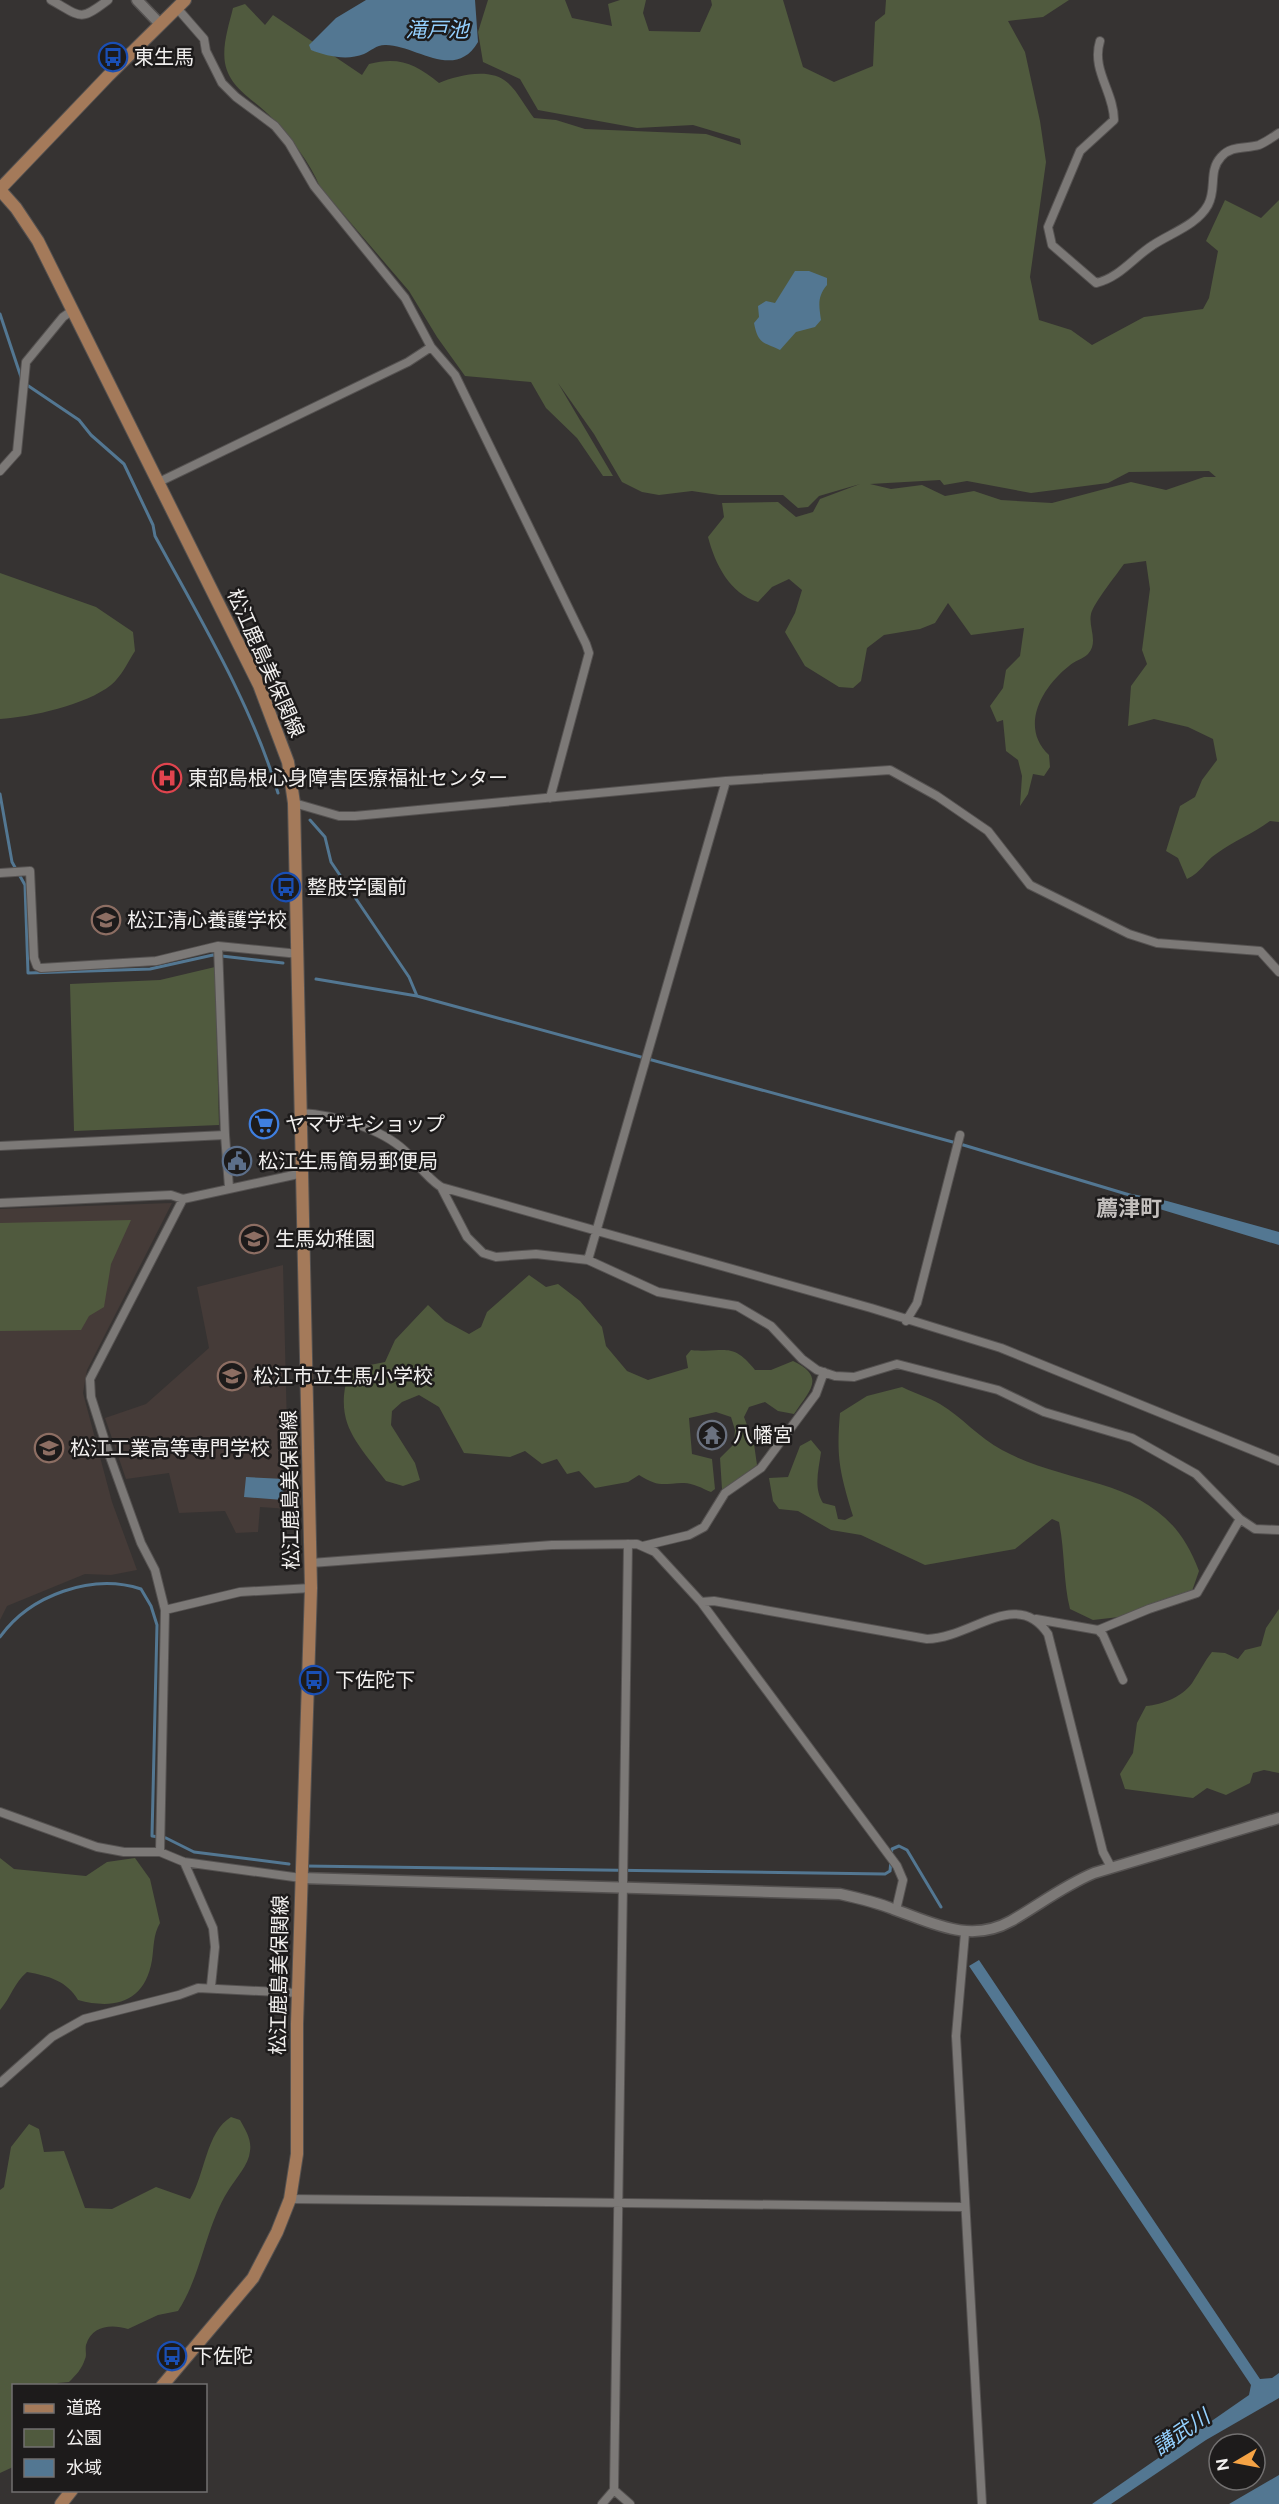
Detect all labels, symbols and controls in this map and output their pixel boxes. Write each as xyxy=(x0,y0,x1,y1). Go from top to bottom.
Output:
water label: 滝戸池 xyxy=(406,17,470,42)
bus stop icon: 東生馬 xyxy=(97,41,129,73)
place label: 東生馬 xyxy=(134,45,194,69)
street label: 松江鹿島美保関線 xyxy=(222,585,310,741)
hospital icon: 東部島根心身障害医療福祉センター xyxy=(151,762,183,794)
place label: 東部島根心身障害医療福祉センター xyxy=(188,766,508,790)
bus stop icon: 整肢学園前 xyxy=(270,871,302,903)
place label: 整肢学園前 xyxy=(307,875,407,899)
school or university icon: 松江清心養護学校 xyxy=(90,904,122,936)
place label: 松江清心養護学校 xyxy=(127,908,287,932)
supermarket icon: ヤマザキショップ xyxy=(248,1108,280,1140)
place label: ヤマザキショップ xyxy=(285,1112,445,1136)
public building icon: 松江生馬簡易郵便局 xyxy=(221,1145,253,1177)
place label: 松江生馬簡易郵便局 xyxy=(258,1149,438,1173)
district label: 薦津町 xyxy=(1096,1195,1162,1221)
school or university icon: 生馬幼稚園 xyxy=(238,1223,270,1255)
place label: 生馬幼稚園 xyxy=(275,1227,375,1251)
school or university icon: 松江市立生馬小学校 xyxy=(216,1360,248,1392)
place label: 松江市立生馬小学校 xyxy=(253,1364,433,1388)
street label: 松江鹿島美保関線 xyxy=(277,1410,303,1570)
temple icon: 八幡宮 xyxy=(696,1419,728,1451)
place label: 八幡宮 xyxy=(733,1423,793,1447)
school or university icon: 松江工業高等専門学校 xyxy=(33,1432,65,1464)
place label: 松江工業高等専門学校 xyxy=(70,1436,270,1460)
bus stop icon: 下佐陀下 xyxy=(298,1664,330,1696)
place label: 下佐陀下 xyxy=(335,1668,415,1692)
street label: 松江鹿島美保関線 xyxy=(266,1895,292,2055)
bus stop icon: 下佐陀 xyxy=(156,2340,188,2372)
place label: 下佐陀 xyxy=(193,2344,253,2368)
legend xyxy=(12,2384,207,2492)
text: 道路 xyxy=(66,2397,102,2418)
water label: 講武川 xyxy=(1148,2403,1216,2460)
text: 公園 xyxy=(66,2427,102,2448)
north arrow xyxy=(1207,2432,1267,2492)
text: 水域 xyxy=(66,2457,102,2478)
text: N xyxy=(1212,2457,1233,2472)

